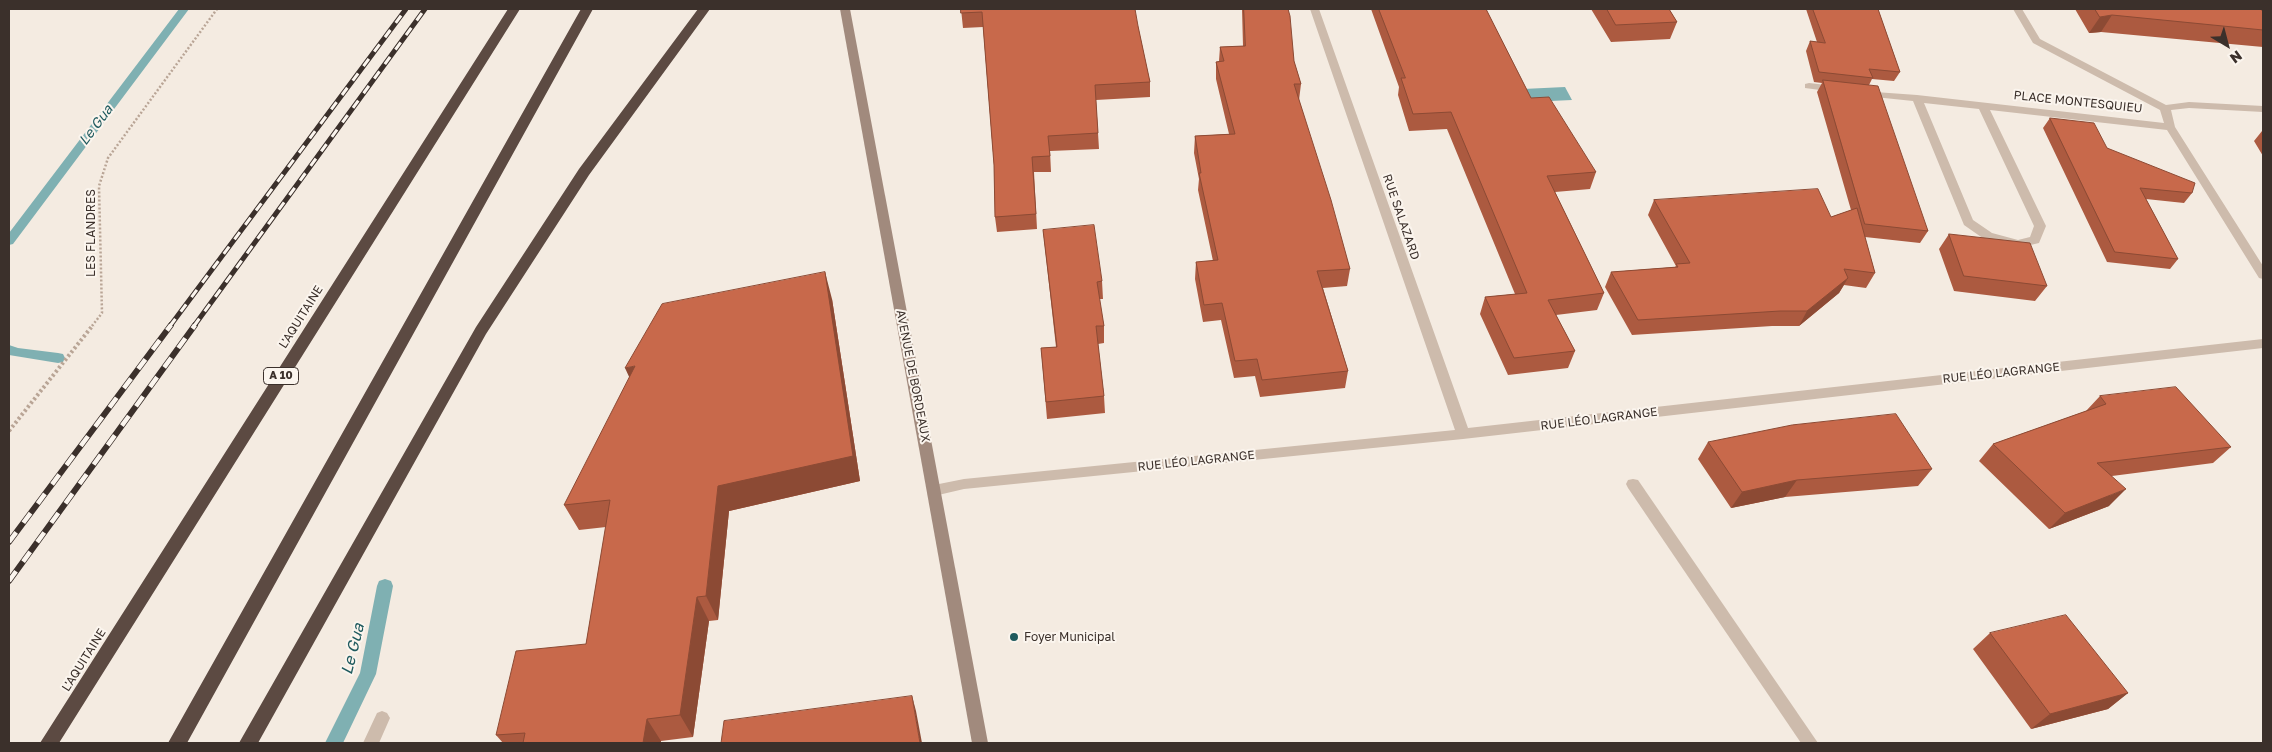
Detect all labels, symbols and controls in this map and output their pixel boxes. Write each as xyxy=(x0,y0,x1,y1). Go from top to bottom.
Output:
north arrow xyxy=(2202,20,2252,70)
text: N xyxy=(2227,47,2246,67)
street label: PLACE MONTESQUIEU xyxy=(2013,88,2143,116)
water label: Le Gua xyxy=(76,102,116,148)
street label: RUE SALAZARD xyxy=(1380,172,1422,262)
street label: LES FLANDRES xyxy=(84,189,98,277)
street label: L'AQUITAINE xyxy=(276,283,326,351)
street label: AVENUE DE BORDEAUX xyxy=(893,309,933,443)
street label: RUE LÉO LAGRANGE xyxy=(1942,360,2060,386)
road number: A 10 xyxy=(264,368,298,384)
street label: RUE LÉO LAGRANGE xyxy=(1540,405,1658,433)
street label: RUE LÉO LAGRANGE xyxy=(1137,448,1255,474)
water label: Le Gua xyxy=(337,621,369,677)
street label: L'AQUITAINE xyxy=(59,626,109,694)
place label: Foyer Municipal xyxy=(1024,630,1115,644)
marker: Foyer Municipal xyxy=(1008,631,1020,643)

